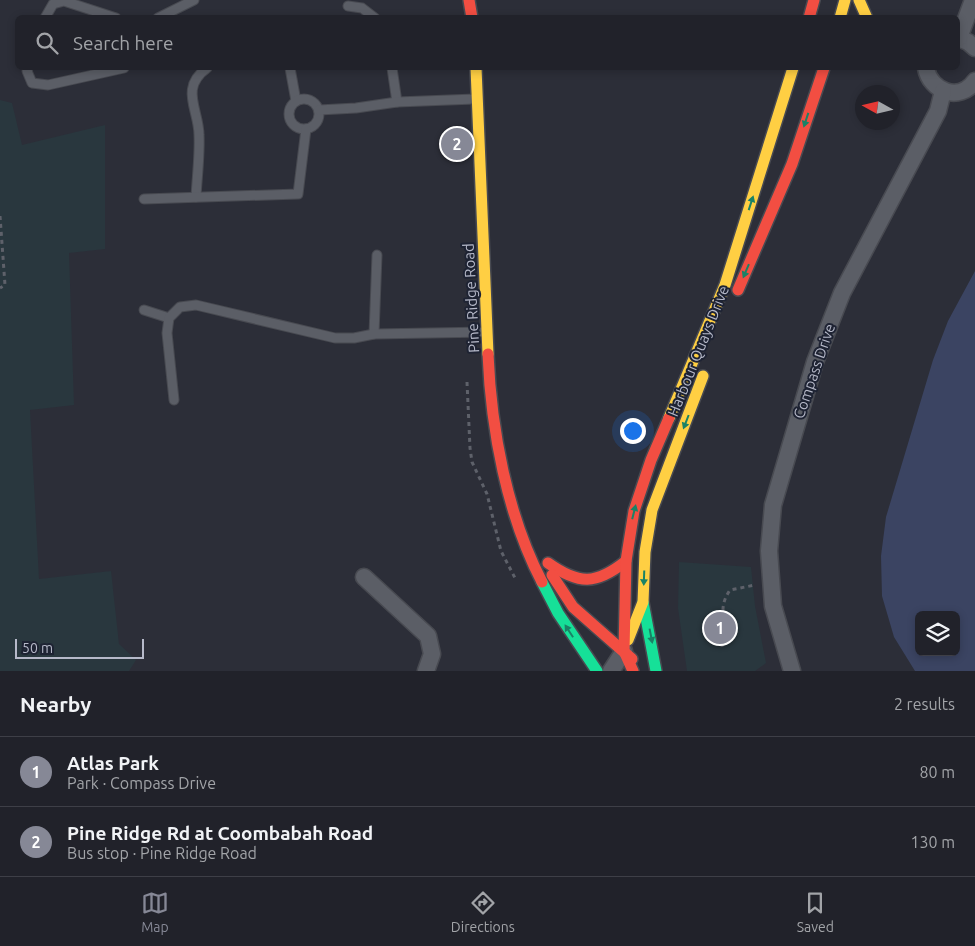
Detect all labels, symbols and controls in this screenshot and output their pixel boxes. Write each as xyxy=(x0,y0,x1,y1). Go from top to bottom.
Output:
search box xyxy=(15,15,960,70)
icon: search xyxy=(33,29,61,57)
text: Search here xyxy=(73,32,173,54)
north arrow xyxy=(855,85,900,130)
one-way arrow xyxy=(802,113,810,128)
pin: 2 xyxy=(441,125,473,163)
one-way arrow xyxy=(748,196,756,211)
street label: Pine Ridge Road xyxy=(460,243,482,353)
one-way arrow xyxy=(741,264,749,278)
street label: Harbour Quays Drive xyxy=(664,283,732,419)
street label: Compass Drive xyxy=(790,321,838,421)
one-way arrow xyxy=(682,415,690,430)
your location xyxy=(620,418,646,444)
one-way arrow xyxy=(630,505,638,520)
one-way arrow xyxy=(640,570,648,586)
pin: 1 xyxy=(704,609,736,647)
map controls xyxy=(915,611,960,656)
button: layers xyxy=(915,611,960,656)
one-way arrow xyxy=(565,624,574,638)
one-way arrow xyxy=(647,629,655,645)
scale bar xyxy=(15,636,144,659)
text: 50 m xyxy=(22,640,53,656)
text: Nearby xyxy=(20,692,91,716)
text: 2 results xyxy=(894,695,955,713)
text: Atlas Park xyxy=(67,752,159,774)
text: 1 xyxy=(31,763,41,781)
text: 80 m xyxy=(919,763,955,781)
text: Park · Compass Drive xyxy=(67,774,216,792)
text: Pine Ridge Rd at Coombabah Road xyxy=(67,822,373,844)
text: 2 xyxy=(31,833,41,851)
text: 130 m xyxy=(910,833,955,851)
text: Bus stop · Pine Ridge Road xyxy=(67,844,257,862)
tab: Map xyxy=(141,889,169,935)
tab: Directions xyxy=(451,889,515,935)
tab: Saved xyxy=(797,889,834,935)

